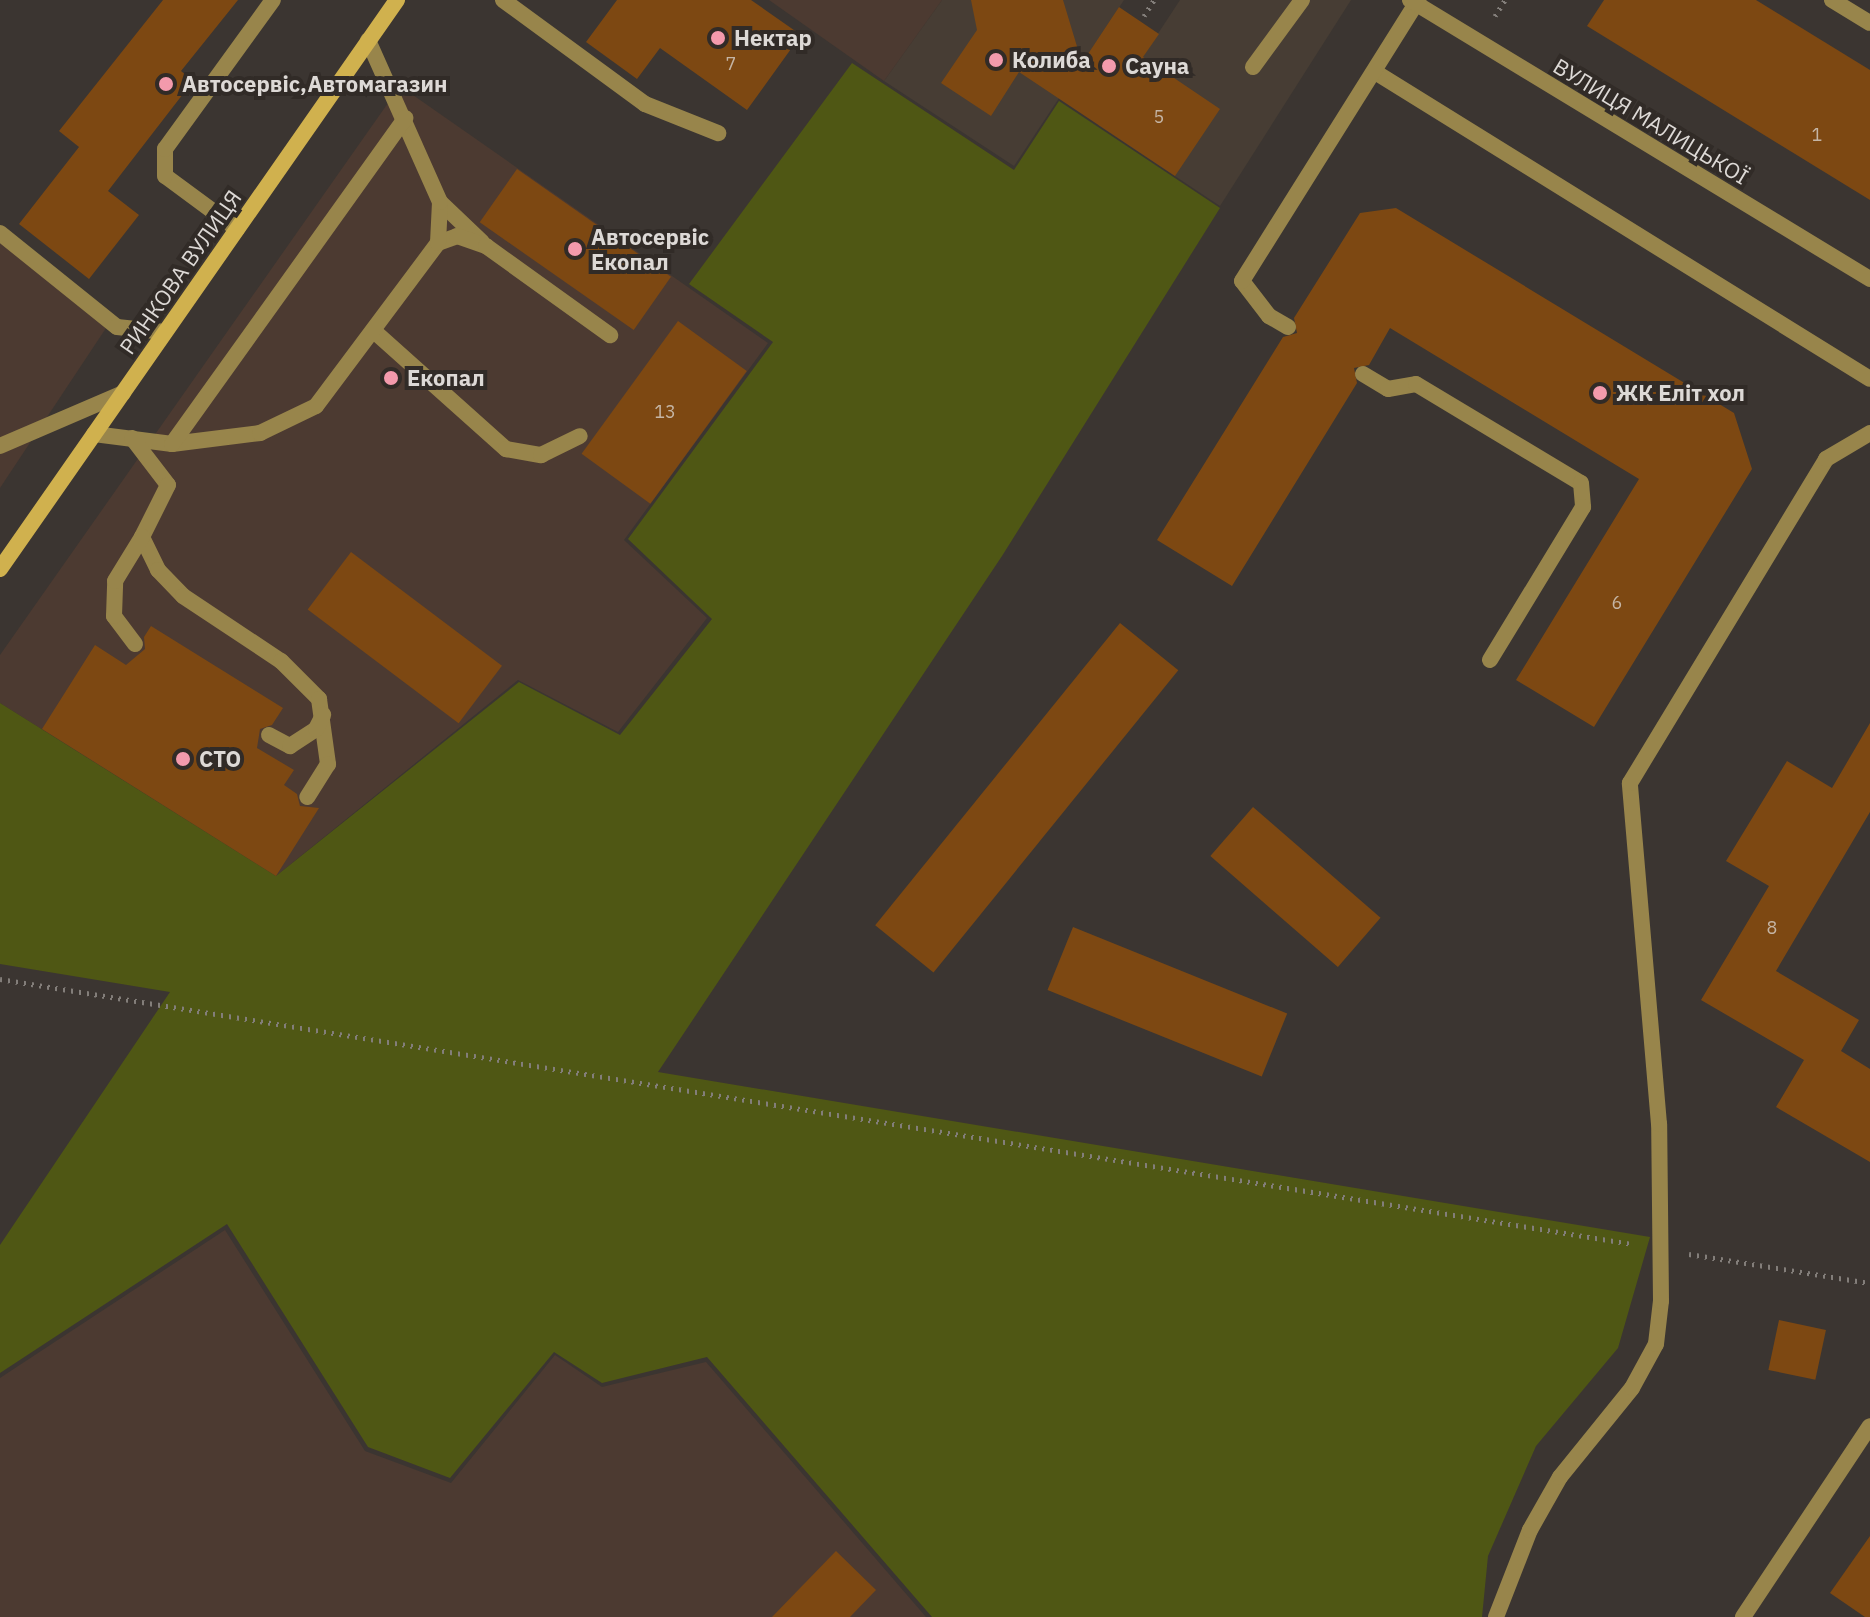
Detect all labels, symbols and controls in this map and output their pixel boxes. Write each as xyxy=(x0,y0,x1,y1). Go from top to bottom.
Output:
place label: Нектар xyxy=(734,25,812,51)
marker: Нектар xyxy=(709,29,727,47)
place label: Колиба xyxy=(1012,47,1091,73)
marker: Колиба xyxy=(987,51,1005,69)
street label: ВУЛИЦЯ МАЛИЦЬКОЇ xyxy=(1549,52,1753,190)
house number: 7 xyxy=(726,53,736,75)
place label: Сауна xyxy=(1125,53,1189,79)
marker: Сауна xyxy=(1100,57,1118,75)
place label: Автосервіс,Автомагазин xyxy=(182,71,447,97)
marker: Автосервіс,Автомагазин xyxy=(157,75,175,93)
house number: 5 xyxy=(1154,106,1164,128)
house number: 1 xyxy=(1812,124,1822,146)
street label: РИНКОВА ВУЛИЦЯ xyxy=(114,185,246,359)
place label: Автосервіс Екопал xyxy=(591,223,709,274)
marker: Автосервіс Екопал xyxy=(566,240,584,258)
place label: Екопал xyxy=(407,365,485,391)
marker: Екопал xyxy=(382,369,400,387)
place label: ЖК Еліт хол xyxy=(1616,380,1745,406)
marker: ЖК Еліт хол xyxy=(1591,384,1609,402)
house number: 13 xyxy=(654,401,676,423)
house number: 6 xyxy=(1612,592,1622,614)
place label: СТО xyxy=(199,746,241,772)
marker: СТО xyxy=(174,750,192,768)
house number: 8 xyxy=(1767,917,1777,939)

